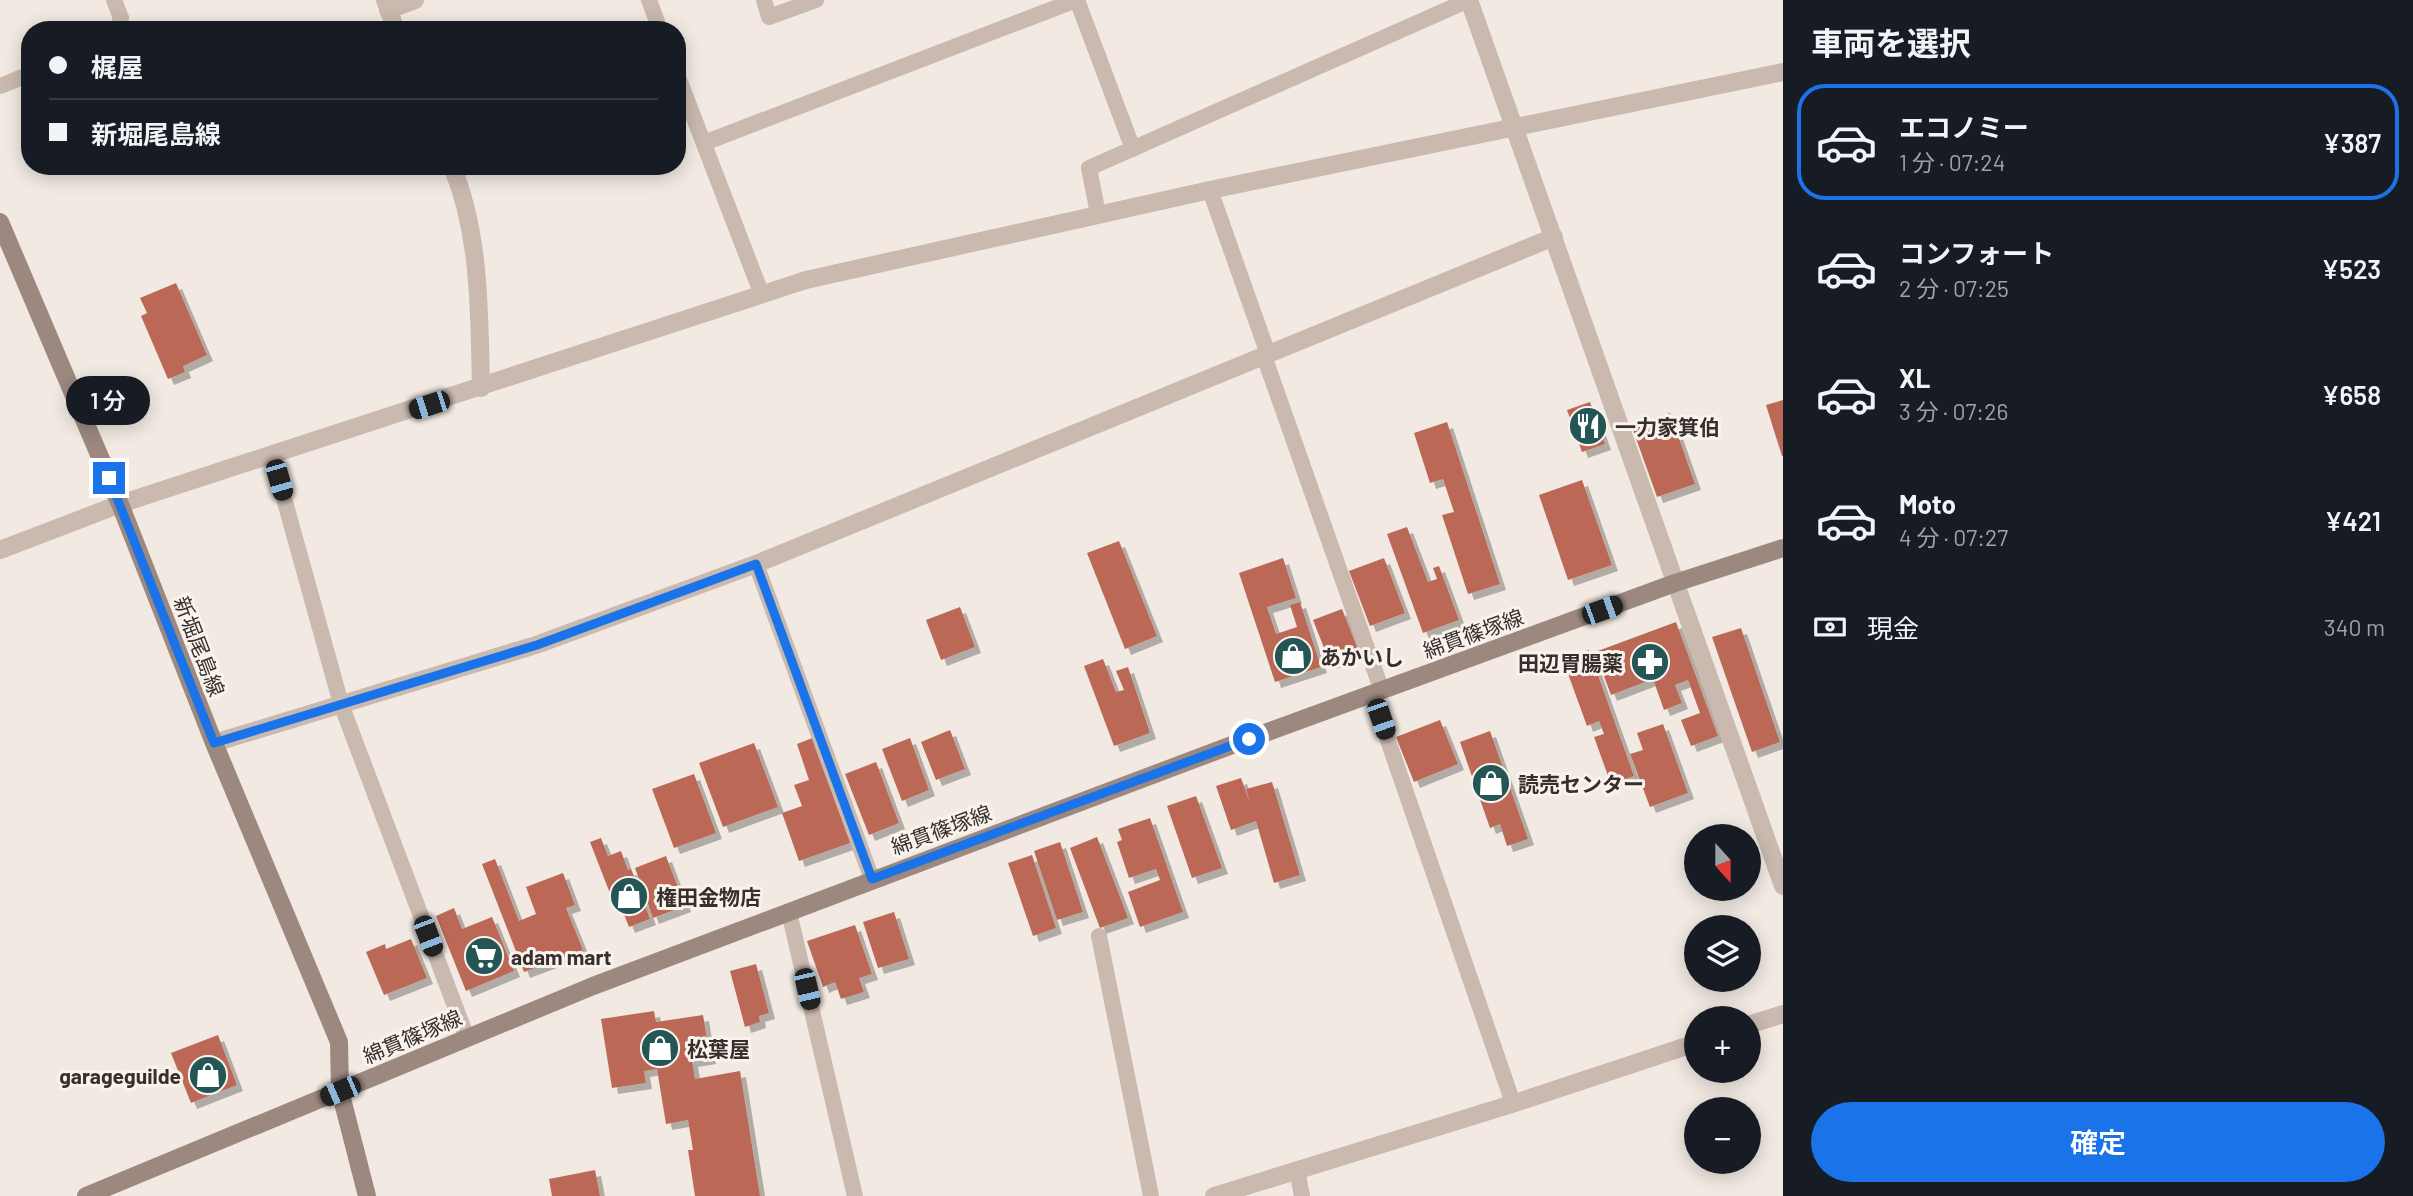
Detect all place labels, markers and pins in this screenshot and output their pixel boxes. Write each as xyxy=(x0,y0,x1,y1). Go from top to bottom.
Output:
restaurant icon: 一力家箕伯 xyxy=(1567,405,1609,447)
place label: 一力家箕伯 xyxy=(1615,414,1720,439)
shop icon: あかいし xyxy=(1272,635,1314,677)
pharmacy icon: 田辺胃腸薬 xyxy=(1629,641,1671,683)
place label: あかいし xyxy=(1320,644,1404,669)
place label: 田辺胃腸薬 xyxy=(1518,650,1623,675)
shop icon: 読売センター xyxy=(1470,762,1512,804)
place label: 読売センター xyxy=(1518,771,1644,796)
shop icon: 権田金物店 xyxy=(608,875,650,917)
place label: 権田金物店 xyxy=(656,884,761,909)
supermarket icon: adam mart xyxy=(463,935,505,977)
place label: adam mart xyxy=(511,944,612,969)
shop icon: 松葉屋 xyxy=(639,1027,681,1069)
place label: 松葉屋 xyxy=(687,1036,750,1061)
shop icon: garageguilde xyxy=(187,1054,229,1096)
place label: garageguilde xyxy=(59,1063,181,1088)

